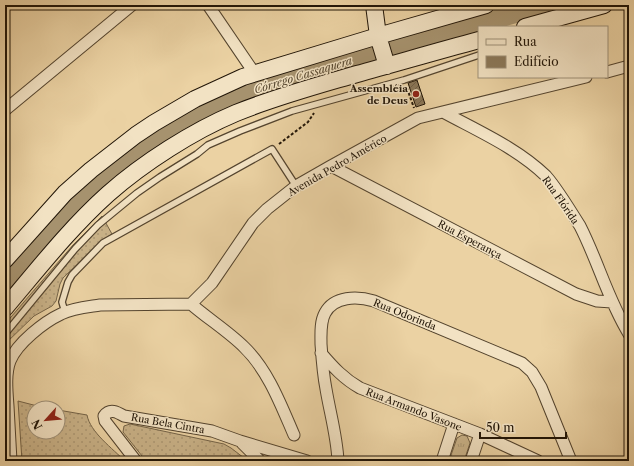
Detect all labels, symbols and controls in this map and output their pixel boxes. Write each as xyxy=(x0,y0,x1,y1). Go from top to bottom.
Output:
legend xyxy=(478,26,608,78)
text: Rua xyxy=(514,34,537,49)
water label: Córrego Cassaquera xyxy=(252,53,354,97)
text: Edifício xyxy=(514,54,559,69)
place label: Assembléia de Deus xyxy=(349,82,408,107)
marker: Assembléia de Deus xyxy=(411,89,421,99)
street label: Avenida Pedro Américo xyxy=(285,132,389,200)
street label: Rua Flórida xyxy=(539,174,582,227)
street label: Rua Esperança xyxy=(436,217,505,262)
street label: Rua Odorinda xyxy=(371,296,439,333)
street label: Rua Armando Vasone xyxy=(364,385,464,434)
north arrow xyxy=(26,400,66,440)
street label: Rua Bela Cintra xyxy=(130,411,207,437)
scale bar xyxy=(480,414,566,440)
text: N xyxy=(28,417,45,432)
text: 50 m xyxy=(486,420,515,435)

